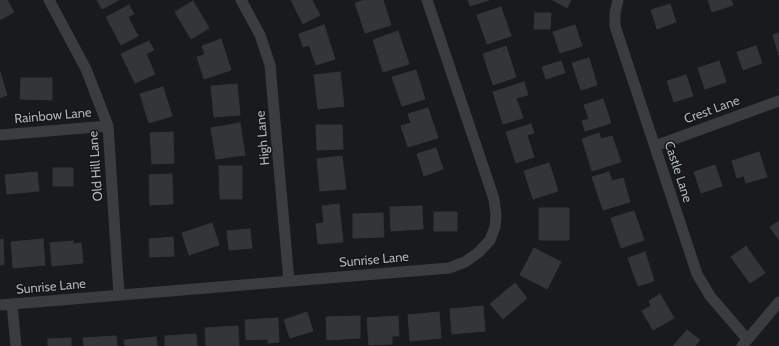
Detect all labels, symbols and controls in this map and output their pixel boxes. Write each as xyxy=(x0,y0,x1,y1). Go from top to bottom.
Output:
street label: Crest Lane xyxy=(682,93,742,127)
street label: Rainbow Lane xyxy=(14,105,92,127)
street label: High Lane xyxy=(253,110,273,166)
street label: Old Hill Lane xyxy=(86,130,106,202)
street label: Castle Lane xyxy=(661,140,695,204)
street label: Sunrise Lane xyxy=(338,249,410,271)
street label: Sunrise Lane xyxy=(15,276,87,298)

